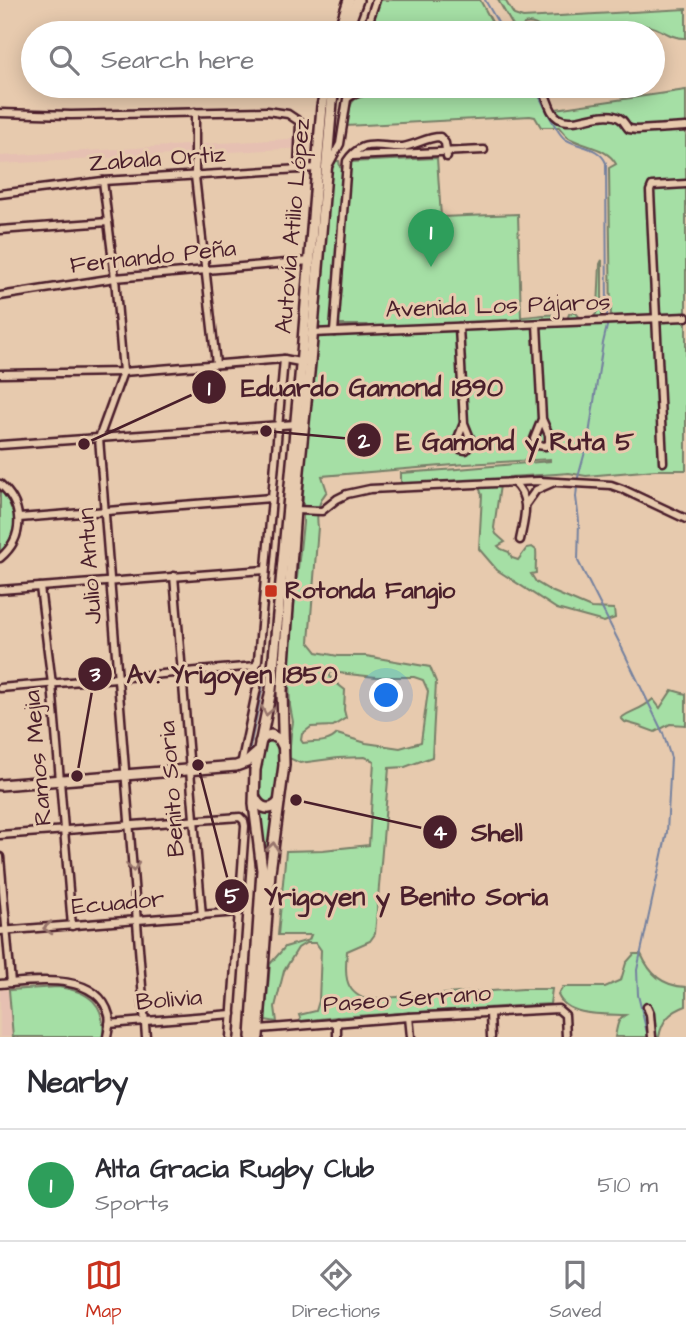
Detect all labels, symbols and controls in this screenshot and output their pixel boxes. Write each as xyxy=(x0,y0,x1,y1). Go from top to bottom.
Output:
search box xyxy=(21,21,665,98)
icon: search xyxy=(45,41,83,79)
text: Search here xyxy=(101,42,254,78)
street label: Autovía Atilio López xyxy=(267,117,319,335)
street label: Zabala Ortiz xyxy=(88,137,227,181)
pin: 1 xyxy=(408,209,454,267)
street label: Fernando Peña xyxy=(68,231,238,283)
street label: Avenida Los Pájaros xyxy=(385,285,611,327)
callout: Eduardo Gamond 1890 xyxy=(192,364,517,411)
text: Eduardo Gamond 1890 xyxy=(241,370,504,406)
text: 1 xyxy=(208,374,211,403)
callout: E Gamond y Ruta 5 xyxy=(347,417,647,464)
text: E Gamond y Ruta 5 xyxy=(396,424,634,463)
text: 2 xyxy=(357,427,371,456)
street label: Julio Antun xyxy=(69,507,111,625)
place label: Rotonda Fangio xyxy=(285,574,456,609)
marker: Rotonda Fangio xyxy=(263,583,279,599)
callout: Av. Yrigoyen 1850 xyxy=(77,650,352,697)
text: Av. Yrigoyen 1850 xyxy=(126,657,338,696)
text: 3 xyxy=(89,660,101,689)
your location xyxy=(369,678,403,712)
street label: Ramos Mejia xyxy=(15,689,61,827)
one-way arrow xyxy=(260,705,275,717)
street label: Benito Soria xyxy=(150,720,194,858)
callout: Shell xyxy=(422,809,537,856)
text: Shell xyxy=(470,815,523,851)
text: 4 xyxy=(433,819,448,848)
one-way arrow xyxy=(266,841,281,853)
one-way arrow xyxy=(125,862,140,873)
callout: Yrigoyen y Benito Soria xyxy=(215,872,562,919)
text: Yrigoyen y Benito Soria xyxy=(264,879,549,918)
street label: Ecuador xyxy=(70,882,166,924)
text: 5 xyxy=(225,882,241,911)
one-way arrow xyxy=(43,920,54,935)
street label: Paseo Serrano xyxy=(322,976,493,1022)
street label: Bolivia xyxy=(135,980,203,1020)
text: Nearby xyxy=(28,1062,128,1104)
text: Alta Gracia Rugby Club xyxy=(95,1151,374,1187)
text: 1 xyxy=(50,1169,52,1201)
text: 510 m xyxy=(597,1169,658,1201)
text: Sports xyxy=(95,1187,169,1219)
tab: Map xyxy=(85,1256,123,1325)
tab: Directions xyxy=(292,1256,380,1325)
tab: Saved xyxy=(550,1256,601,1325)

